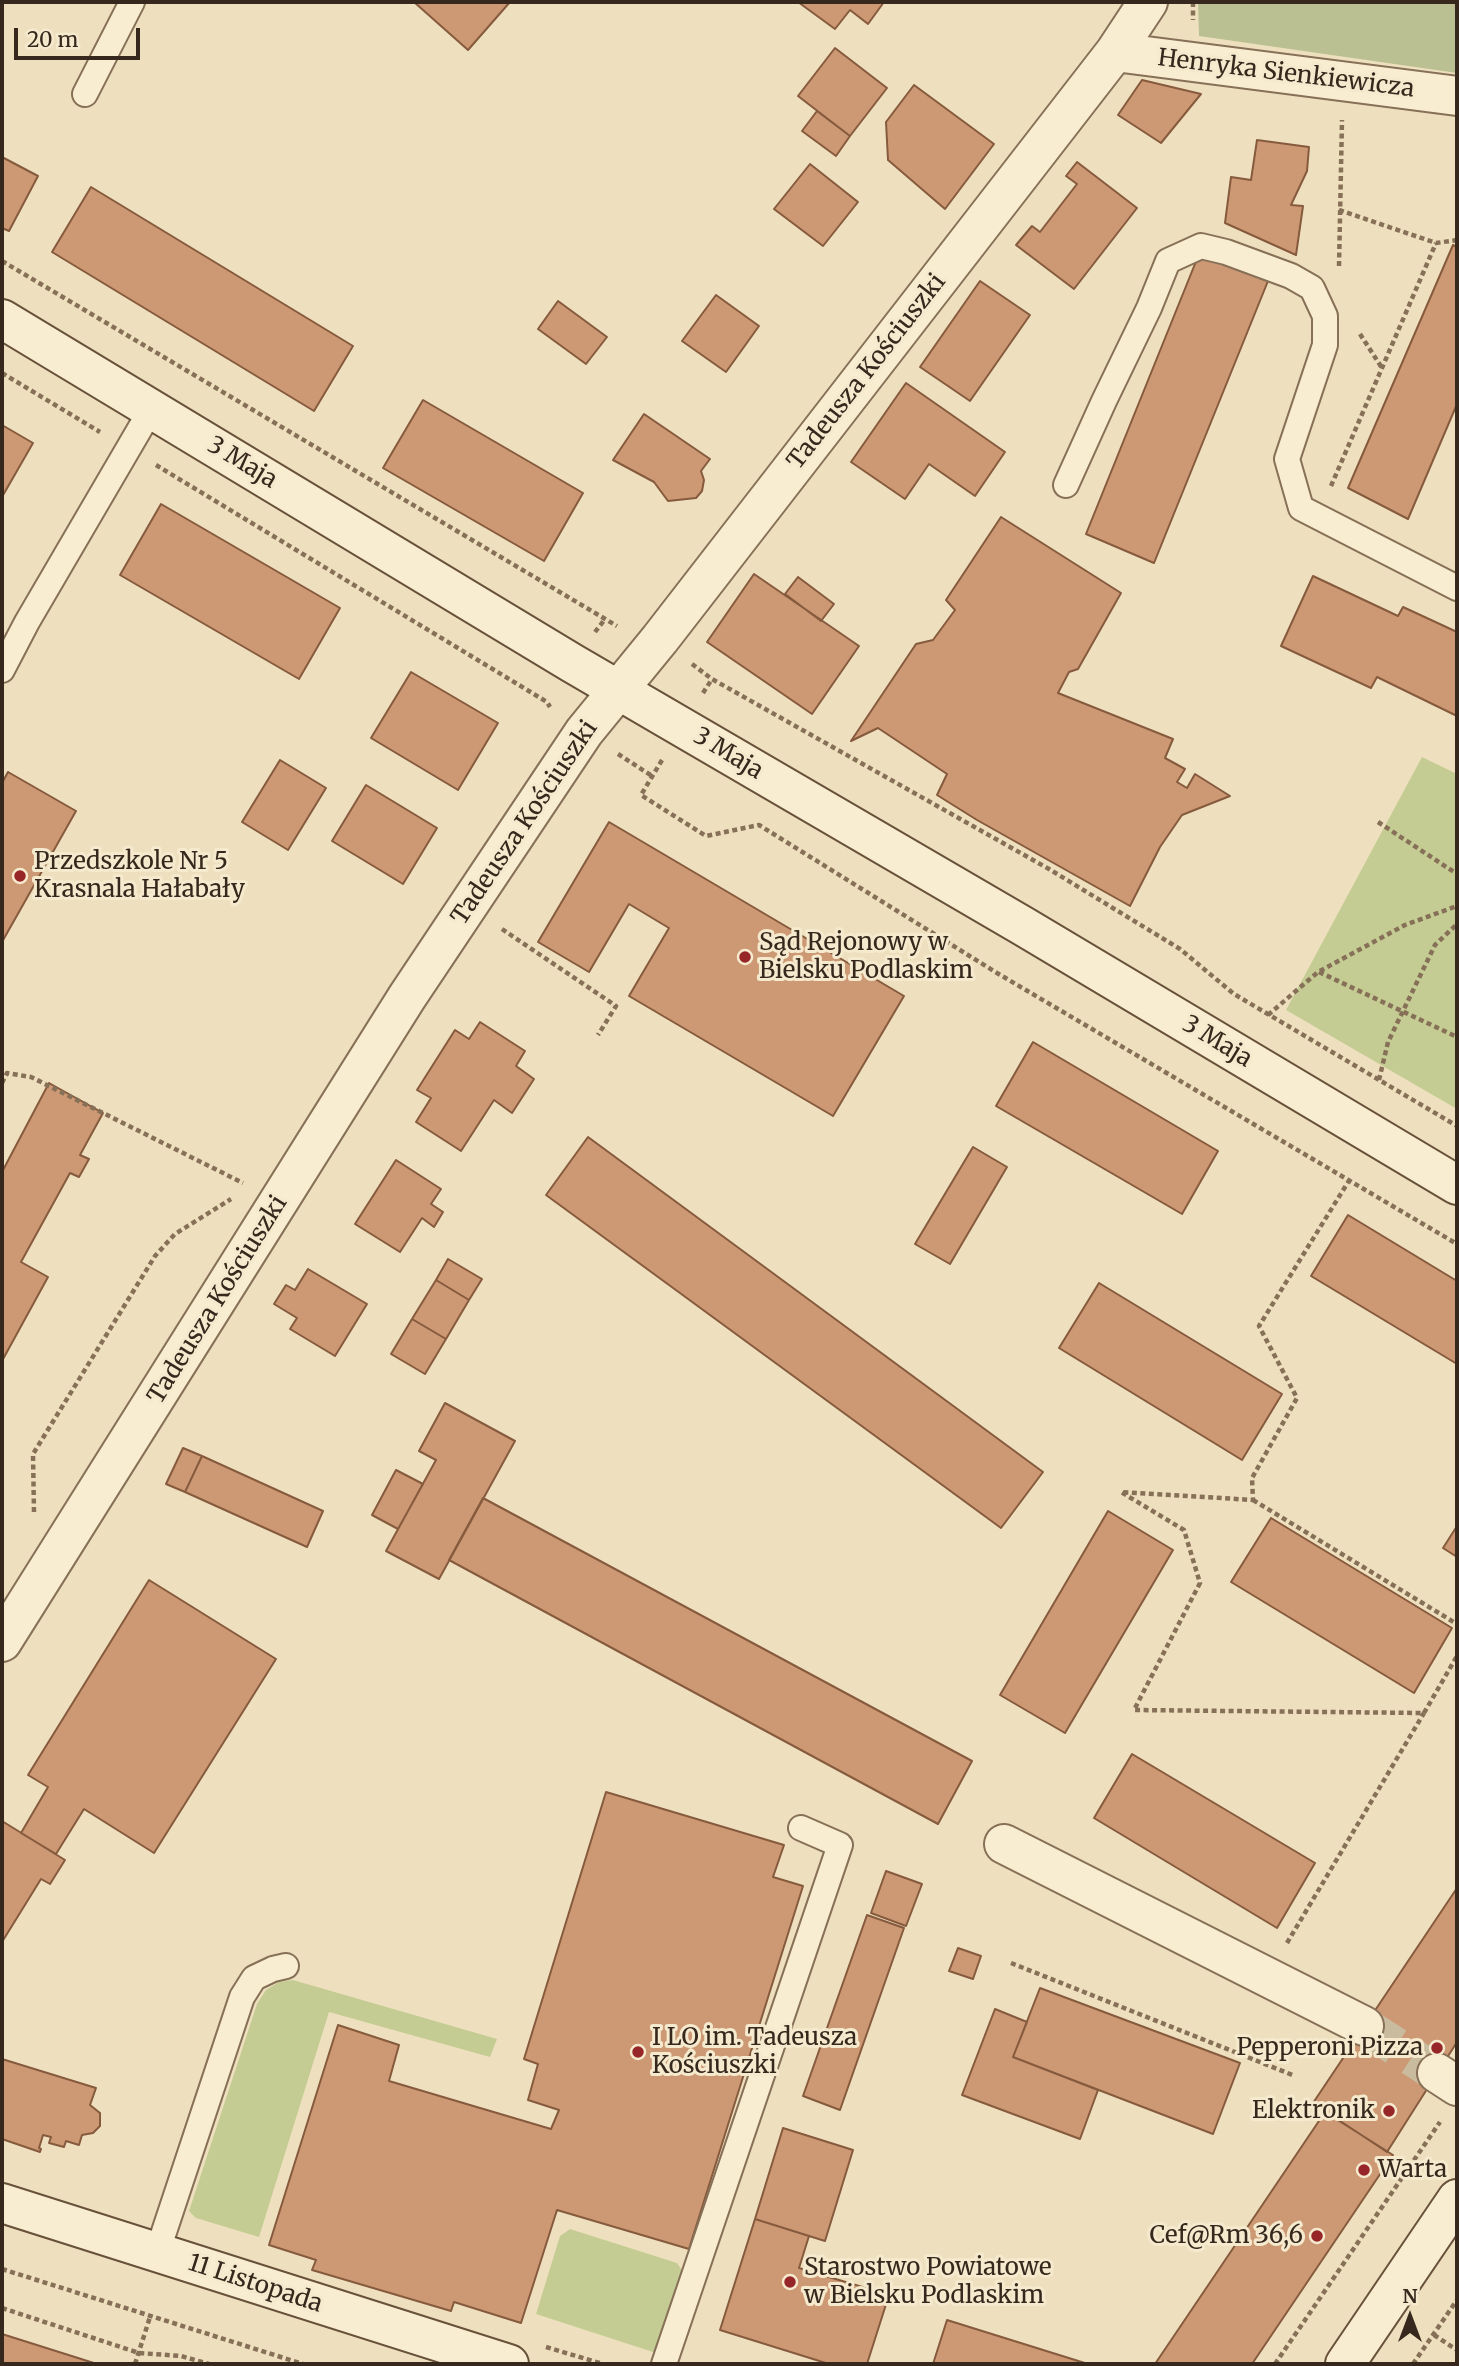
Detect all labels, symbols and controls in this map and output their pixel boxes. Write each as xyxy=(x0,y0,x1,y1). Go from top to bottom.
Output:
scale bar xyxy=(18,14,144,58)
text: 20 m xyxy=(27,26,78,53)
street label: Henryka Sienkiewicza xyxy=(1156,44,1416,104)
street label: Tadeusza Kościuszki xyxy=(782,269,952,475)
street label: 3 Maja xyxy=(202,431,282,495)
street label: Tadeusza Kościuszki xyxy=(446,715,604,931)
street label: 3 Maja xyxy=(688,722,768,786)
place label: Przedszkole Nr 5 Krasnala Hałabały xyxy=(34,848,245,904)
marker: Przedszkole Nr 5 Krasnala Hałabały xyxy=(12,868,28,884)
place label: Sąd Rejonowy w Bielsku Podlaskim xyxy=(759,929,973,985)
marker: Sąd Rejonowy w Bielsku Podlaskim xyxy=(737,949,753,965)
street label: 3 Maja xyxy=(1177,1010,1257,1074)
street label: Tadeusza Kościuszki xyxy=(142,1191,294,1409)
place label: I LO im. Tadeusza Kościuszki xyxy=(652,2024,857,2080)
place label: Pepperoni Pizza xyxy=(1236,2034,1423,2062)
marker: Pepperoni Pizza xyxy=(1429,2040,1445,2056)
marker: I LO im. Tadeusza Kościuszki xyxy=(630,2044,646,2060)
place label: Elektronik xyxy=(1252,2097,1375,2125)
marker: Elektronik xyxy=(1381,2103,1397,2119)
place label: Warta xyxy=(1378,2156,1447,2184)
marker: Warta xyxy=(1356,2162,1372,2178)
place label: Cef@Rm 36,6 xyxy=(1150,2222,1303,2250)
marker: Cef@Rm 36,6 xyxy=(1309,2228,1325,2244)
street label: 11 Listopada xyxy=(184,2249,326,2319)
place label: Starostwo Powiatowe w Bielsku Podlaskim xyxy=(804,2254,1051,2310)
marker: Starostwo Powiatowe w Bielsku Podlaskim xyxy=(782,2274,798,2290)
north arrow xyxy=(1375,2282,1445,2352)
text: N xyxy=(1402,2284,1418,2308)

